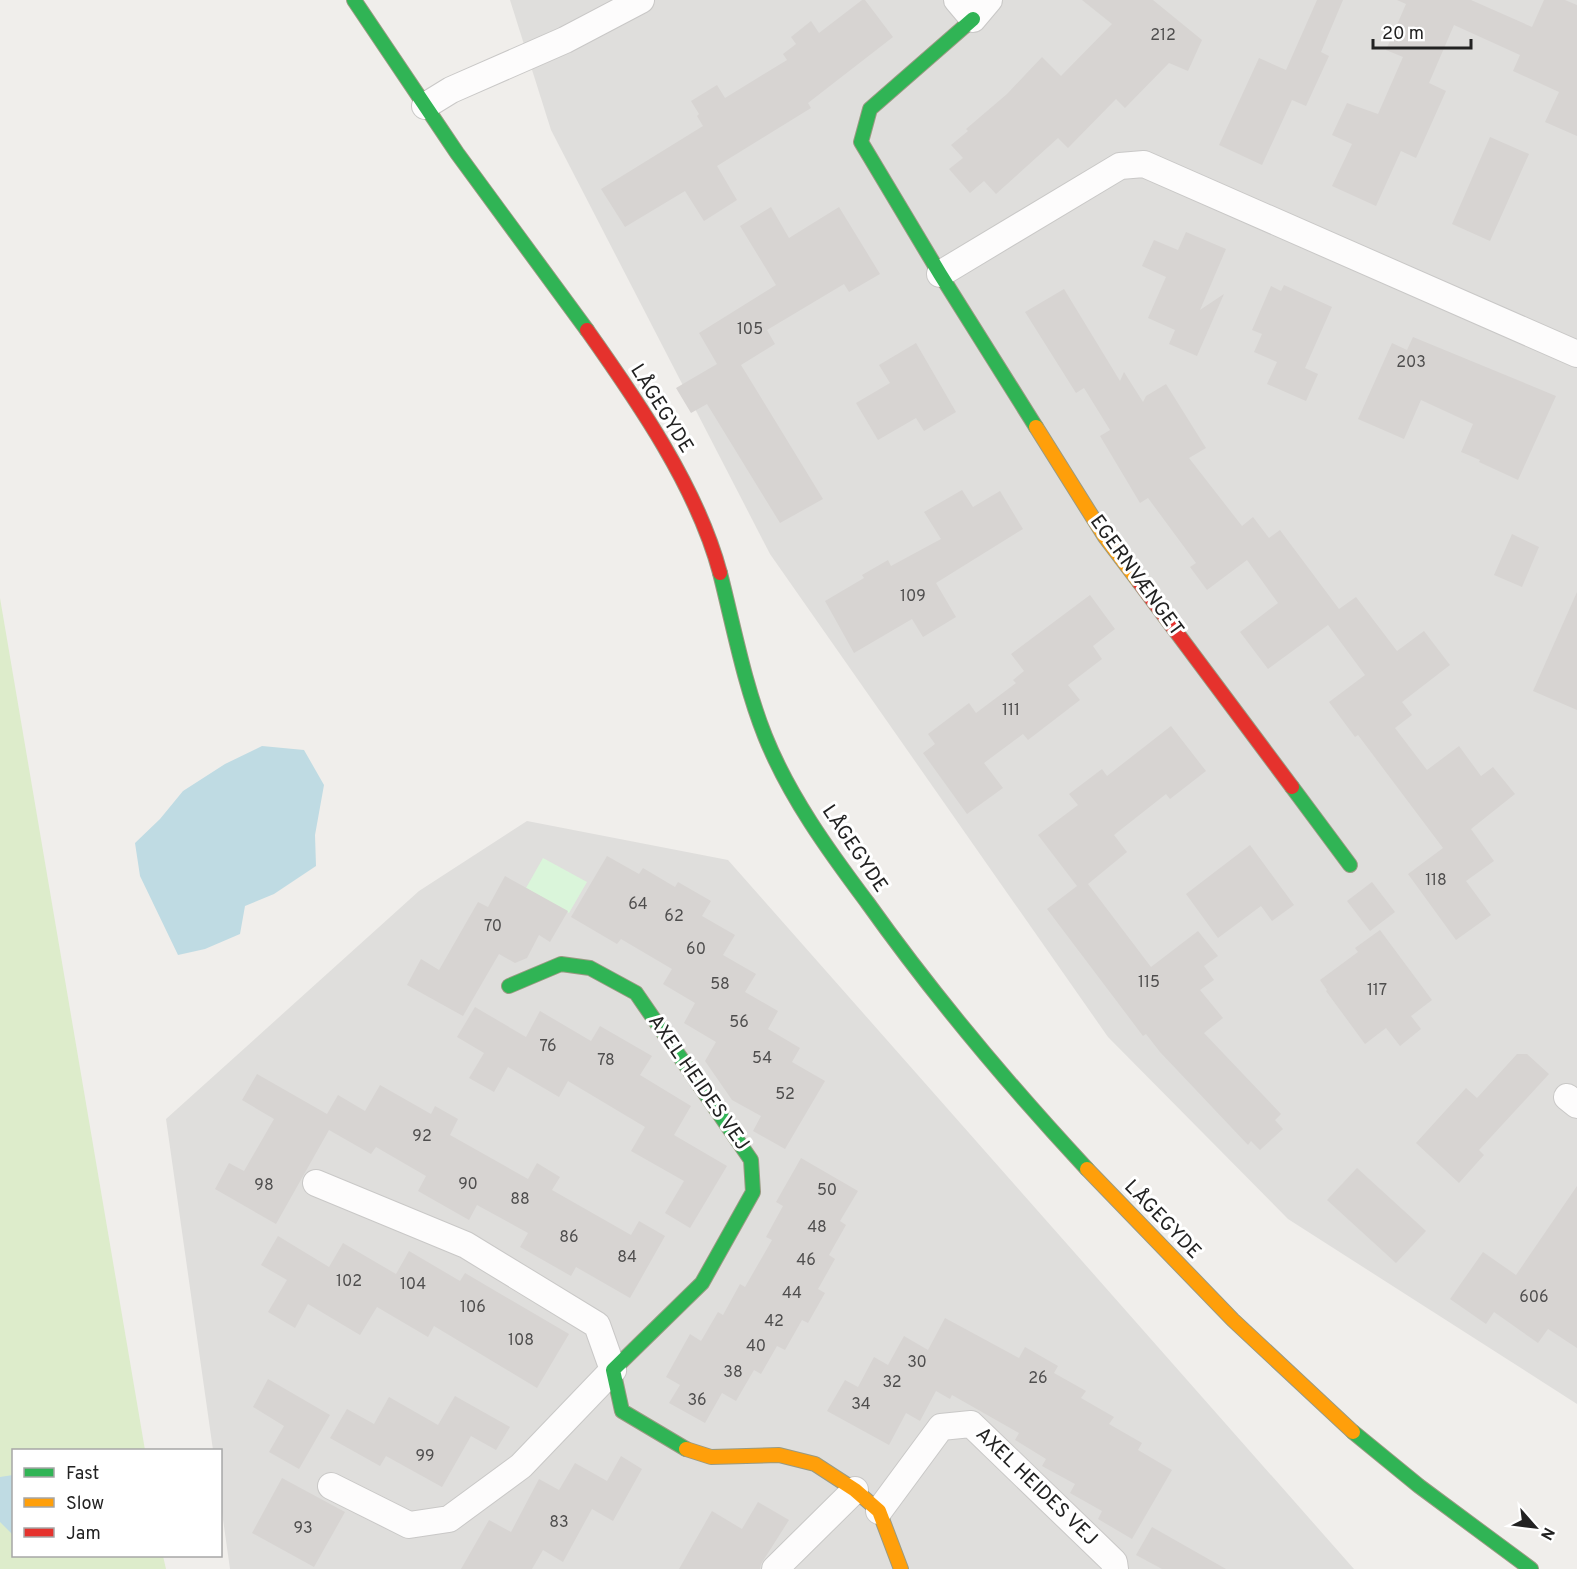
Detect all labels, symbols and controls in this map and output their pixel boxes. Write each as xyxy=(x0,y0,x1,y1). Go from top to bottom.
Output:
scale bar xyxy=(1373,12,1470,50)
text: 20 m xyxy=(1382,23,1424,46)
house number: 212 xyxy=(1150,26,1176,46)
house number: 105 xyxy=(737,320,763,340)
house number: 203 xyxy=(1396,353,1426,373)
street label: LÅGEGYDE xyxy=(623,359,699,458)
street label: EGERNVÆNGET xyxy=(1083,510,1189,642)
house number: 109 xyxy=(900,587,926,607)
house number: 111 xyxy=(1002,701,1020,721)
street label: LÅGEGYDE xyxy=(815,800,894,898)
house number: 118 xyxy=(1425,871,1447,891)
house number: 64 xyxy=(628,895,648,915)
house number: 62 xyxy=(664,907,684,927)
house number: 70 xyxy=(484,917,502,937)
house number: 60 xyxy=(686,940,706,960)
house number: 115 xyxy=(1138,973,1160,993)
house number: 58 xyxy=(710,975,730,995)
house number: 117 xyxy=(1367,981,1387,1001)
street label: AXEL HEIDES VEJ xyxy=(641,1010,755,1156)
house number: 56 xyxy=(729,1013,749,1033)
house number: 76 xyxy=(539,1037,557,1057)
house number: 54 xyxy=(752,1049,772,1069)
house number: 78 xyxy=(597,1051,615,1071)
house number: 52 xyxy=(775,1085,795,1105)
house number: 92 xyxy=(412,1127,432,1147)
street label: LÅGEGYDE xyxy=(1118,1174,1207,1265)
house number: 90 xyxy=(458,1175,478,1195)
house number: 98 xyxy=(254,1176,274,1196)
house number: 50 xyxy=(817,1181,837,1201)
house number: 88 xyxy=(510,1190,530,1210)
house number: 48 xyxy=(807,1218,827,1238)
house number: 86 xyxy=(559,1228,579,1248)
house number: 84 xyxy=(617,1248,637,1268)
house number: 46 xyxy=(796,1251,816,1271)
house number: 102 xyxy=(336,1272,362,1292)
house number: 104 xyxy=(400,1275,426,1295)
house number: 44 xyxy=(782,1284,802,1304)
house number: 606 xyxy=(1519,1288,1549,1308)
house number: 106 xyxy=(460,1298,486,1318)
house number: 42 xyxy=(764,1312,784,1332)
house number: 108 xyxy=(508,1331,534,1351)
house number: 40 xyxy=(746,1337,766,1357)
house number: 30 xyxy=(907,1353,927,1373)
house number: 38 xyxy=(723,1363,743,1383)
house number: 26 xyxy=(1028,1369,1048,1389)
house number: 32 xyxy=(882,1373,902,1393)
house number: 36 xyxy=(687,1391,707,1411)
house number: 34 xyxy=(851,1395,871,1415)
street label: AXEL HEIDES VEJ xyxy=(969,1422,1103,1552)
house number: 99 xyxy=(415,1447,435,1467)
legend xyxy=(12,1449,222,1557)
text: Fast xyxy=(66,1463,99,1486)
text: Slow xyxy=(66,1493,104,1516)
north arrow xyxy=(1505,1497,1565,1557)
house number: 83 xyxy=(549,1513,569,1533)
house number: 93 xyxy=(293,1519,313,1539)
text: Jam xyxy=(66,1523,101,1546)
text: N xyxy=(1535,1523,1558,1543)

